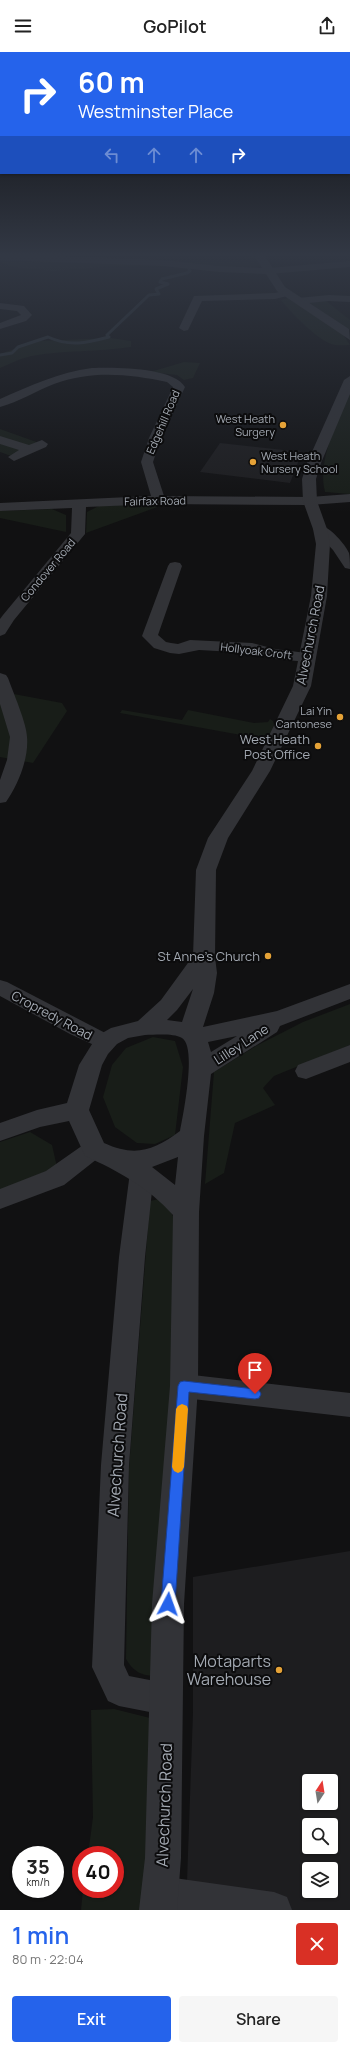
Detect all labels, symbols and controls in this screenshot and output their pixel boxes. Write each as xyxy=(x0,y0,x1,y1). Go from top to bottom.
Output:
text: GoPilot xyxy=(143,14,207,38)
icon: menu xyxy=(12,15,34,37)
icon: share xyxy=(316,15,338,37)
text: 60 m xyxy=(78,63,145,101)
icon: right xyxy=(12,68,64,120)
text: Westminster Place xyxy=(78,99,233,123)
icon: left xyxy=(101,144,123,166)
icon: ahead xyxy=(143,144,165,166)
icon: ahead xyxy=(185,144,207,166)
icon: right xyxy=(227,144,249,166)
street label: Edgehill Road xyxy=(142,387,183,456)
place label: West Heath Surgery xyxy=(216,411,275,439)
marker: West Heath Surgery xyxy=(278,420,288,430)
place label: West Heath Nursery School xyxy=(261,448,338,476)
marker: West Heath Nursery School xyxy=(248,457,258,467)
street label: Fairfax Road xyxy=(124,492,186,509)
street label: Condover Road xyxy=(17,535,78,604)
street label: Alvechurch Road xyxy=(292,584,328,686)
street label: Hollyoak Croft xyxy=(220,639,292,662)
place label: Lai Yin Cantonese xyxy=(276,703,333,731)
marker: Lai Yin Cantonese xyxy=(335,712,345,722)
place label: West Heath Post Office xyxy=(240,730,310,763)
marker: West Heath Post Office xyxy=(313,741,323,751)
place label: St Anne's Church xyxy=(157,947,260,965)
marker: St Anne's Church xyxy=(263,951,273,961)
street label: Cropredy Road xyxy=(8,986,96,1044)
street label: Lilley Lane xyxy=(210,1019,272,1068)
pin xyxy=(238,1353,272,1394)
icon: arrive xyxy=(244,1359,266,1381)
street label: Alvechurch Road xyxy=(102,1392,132,1518)
position arrow xyxy=(147,1583,189,1625)
place label: Motaparts Warehouse xyxy=(187,1650,271,1690)
marker: Motaparts Warehouse xyxy=(274,1665,284,1675)
street label: Alvechurch Road xyxy=(151,1743,177,1867)
north arrow xyxy=(302,1774,338,1810)
map controls xyxy=(302,1774,338,1898)
button: search xyxy=(302,1818,338,1854)
speed limit sign: 40 xyxy=(72,1846,124,1898)
text: 35 xyxy=(26,1853,50,1880)
button: layers xyxy=(302,1862,338,1898)
text: km/h xyxy=(26,1875,50,1889)
text: 1 min xyxy=(12,1918,69,1951)
button: close xyxy=(296,1923,338,1965)
text: 80 m · 22:04 xyxy=(12,1950,84,1968)
button: Exit xyxy=(12,1996,171,2042)
button: Share xyxy=(179,1996,338,2042)

